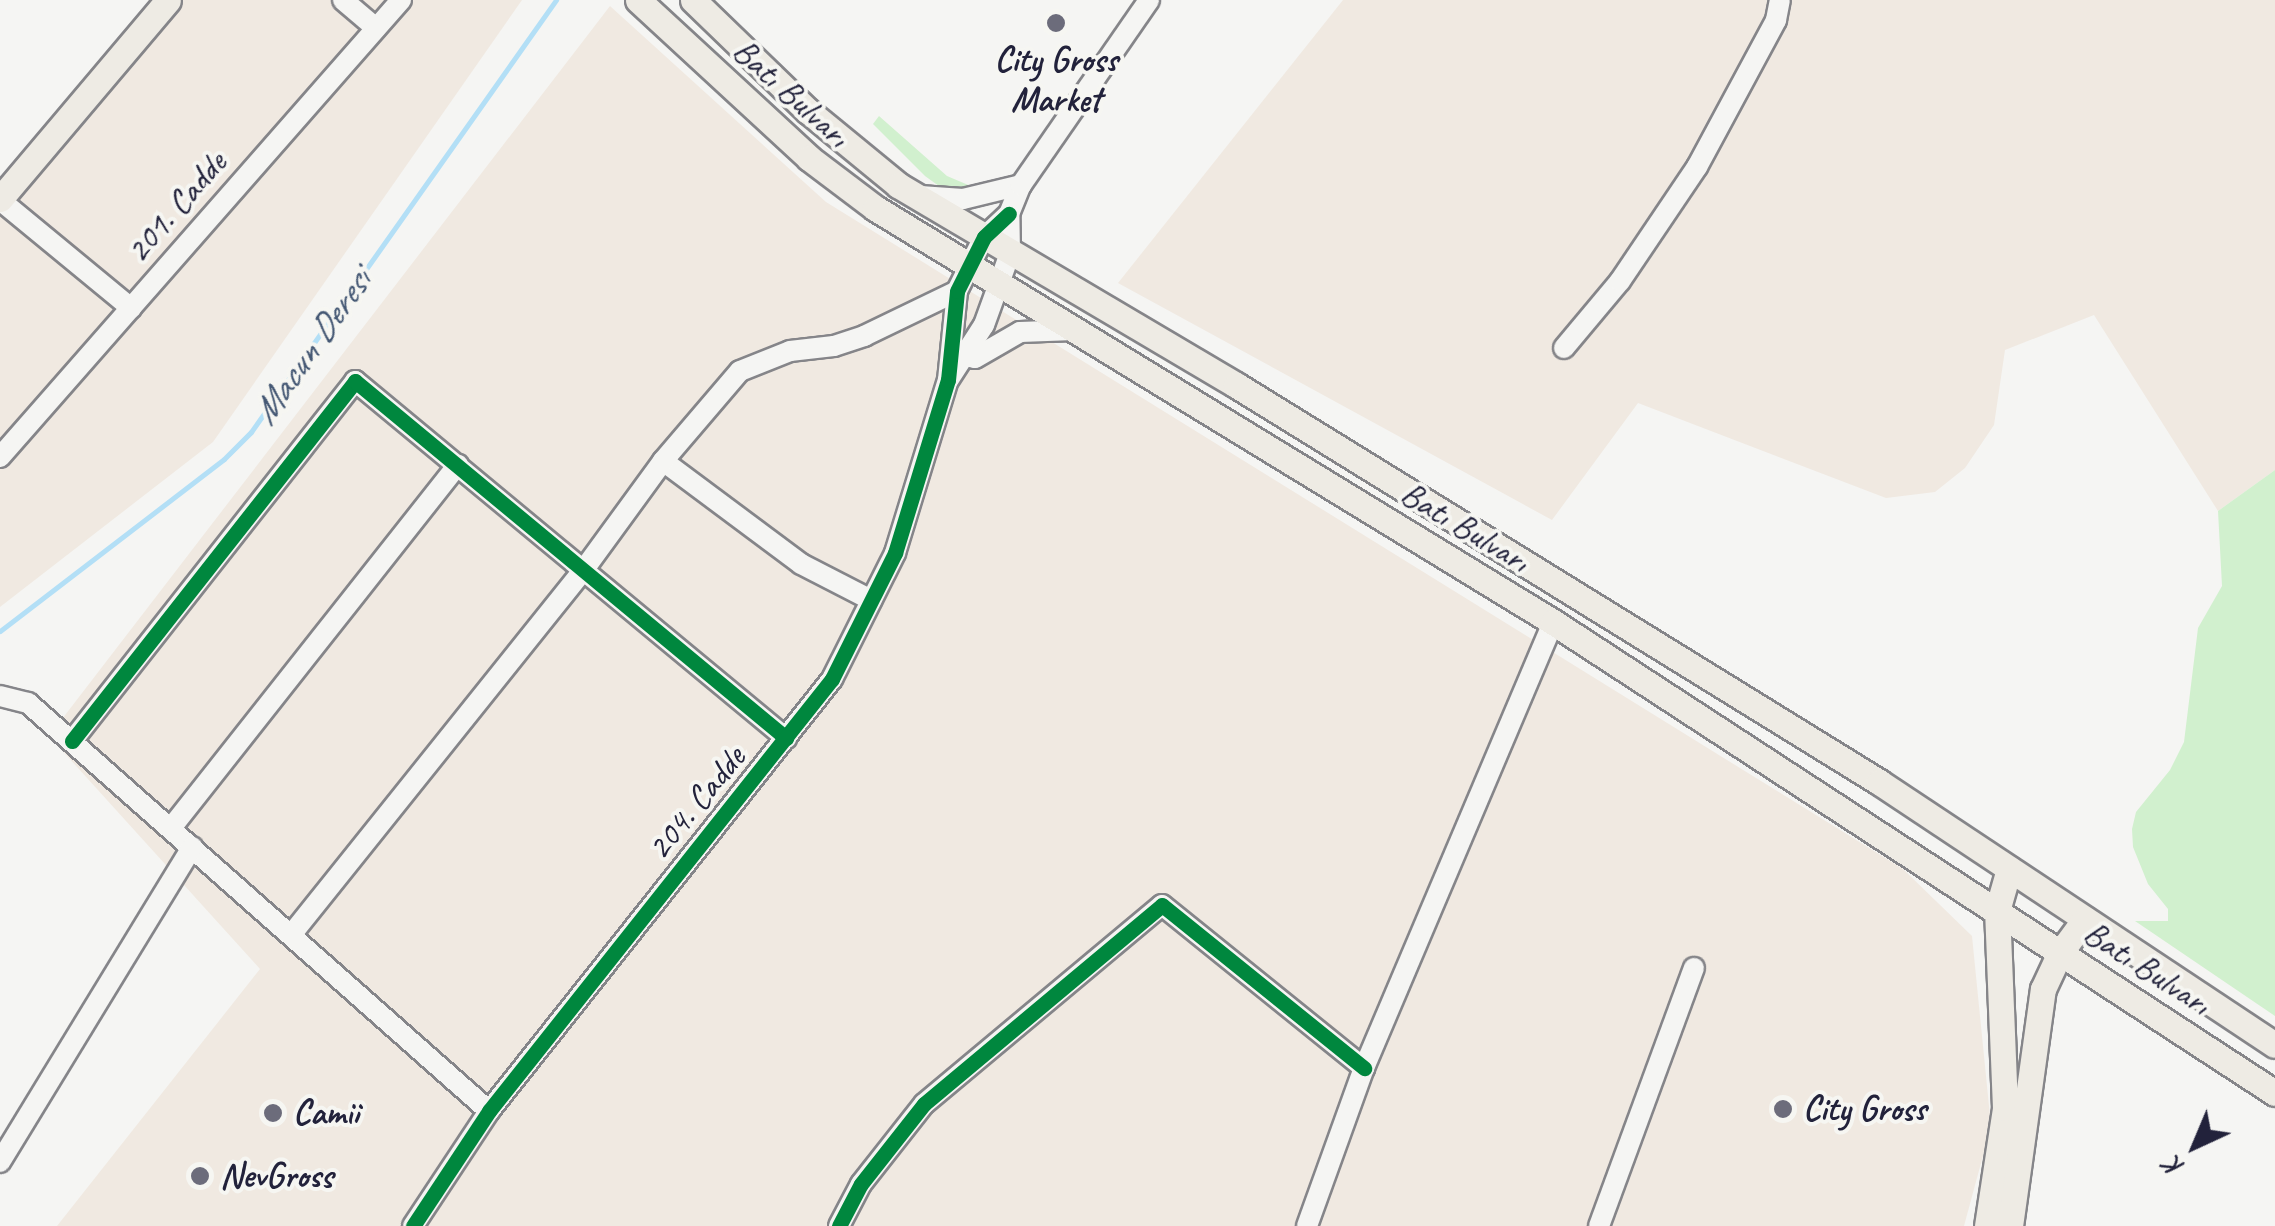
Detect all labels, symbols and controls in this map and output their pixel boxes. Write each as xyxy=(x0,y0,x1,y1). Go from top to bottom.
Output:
marker: City Gross Market xyxy=(1045,12,1067,34)
street label: Batı Bulvarı xyxy=(724,30,858,156)
place label: City Gross Market xyxy=(995,39,1117,121)
street label: 201. Cadde xyxy=(116,143,236,271)
water label: Macun Deresi xyxy=(241,261,381,433)
street label: Batı Bulvarı xyxy=(1393,472,1537,582)
street label: 204. Cadde xyxy=(638,738,754,868)
street label: Batı Bulvarı xyxy=(2076,912,2218,1024)
place label: City Gross xyxy=(1803,1088,1926,1130)
place label: Camii xyxy=(293,1092,359,1134)
north arrow xyxy=(2145,1096,2245,1196)
marker: City Gross xyxy=(1772,1098,1794,1120)
marker: Camii xyxy=(262,1102,284,1124)
text: K xyxy=(2157,1150,2191,1185)
place label: NevGross xyxy=(220,1155,333,1197)
marker: NevGross xyxy=(189,1165,211,1187)

